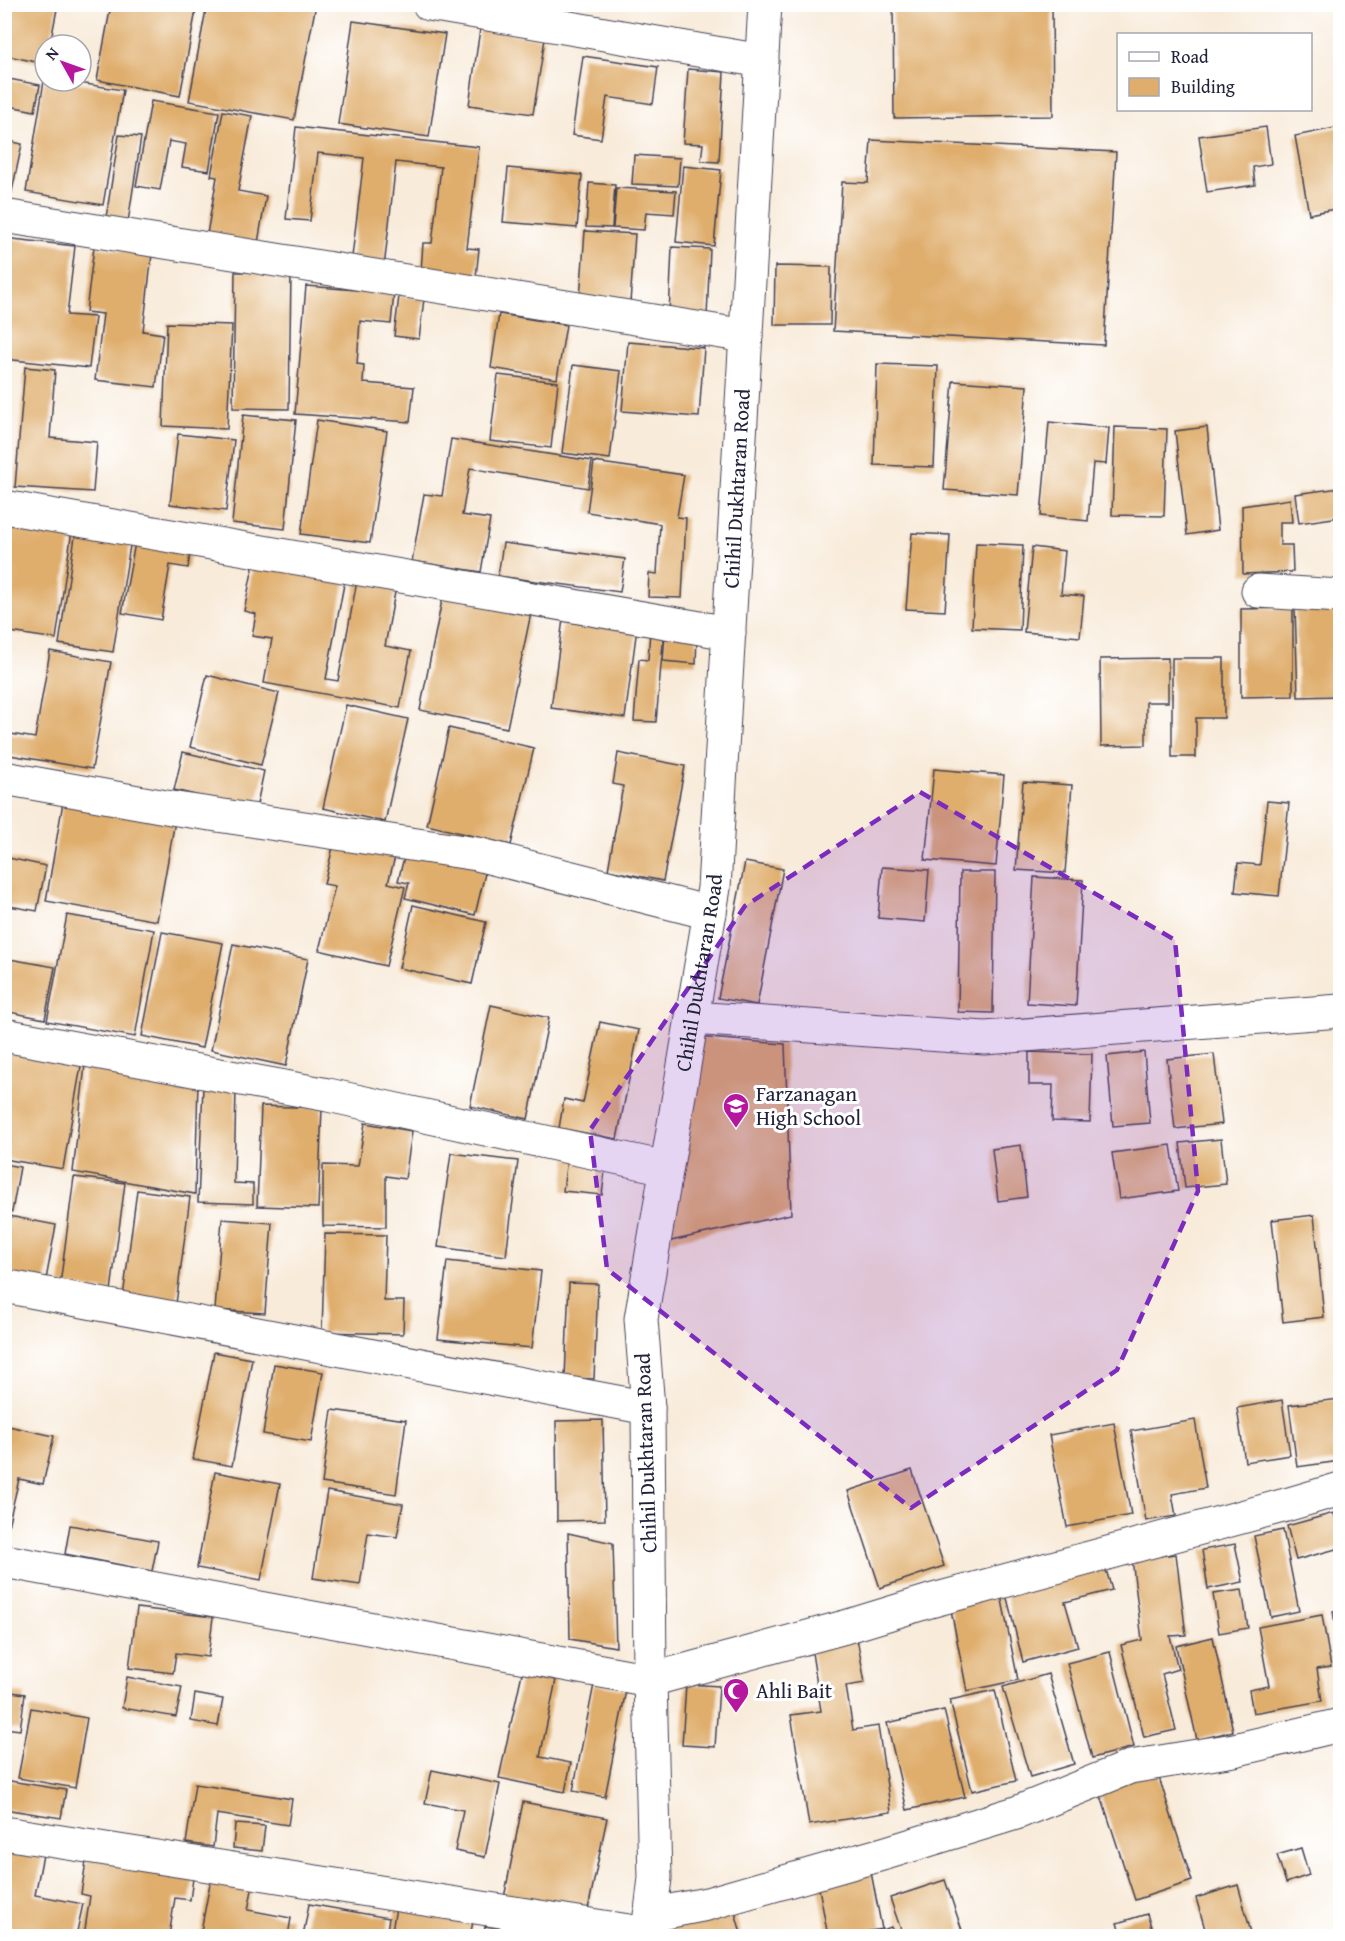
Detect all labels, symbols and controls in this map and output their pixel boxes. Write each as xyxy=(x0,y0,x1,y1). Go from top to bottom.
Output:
north arrow xyxy=(33,33,93,93)
legend xyxy=(1117,33,1312,111)
text: N xyxy=(39,41,64,65)
text: Road xyxy=(1171,43,1209,70)
text: Building xyxy=(1171,73,1235,100)
street label: Chihil Dukhtaran Road xyxy=(715,387,758,589)
street label: Chihil Dukhtaran Road xyxy=(667,872,730,1074)
place label: Farzanagan High School xyxy=(756,1078,861,1133)
school or university icon: Farzanagan High School xyxy=(721,1091,751,1129)
street label: Chihil Dukhtaran Road xyxy=(626,1352,664,1553)
place label: Ahli Bait xyxy=(756,1675,833,1706)
mosque icon: Ahli Bait xyxy=(721,1676,751,1714)

